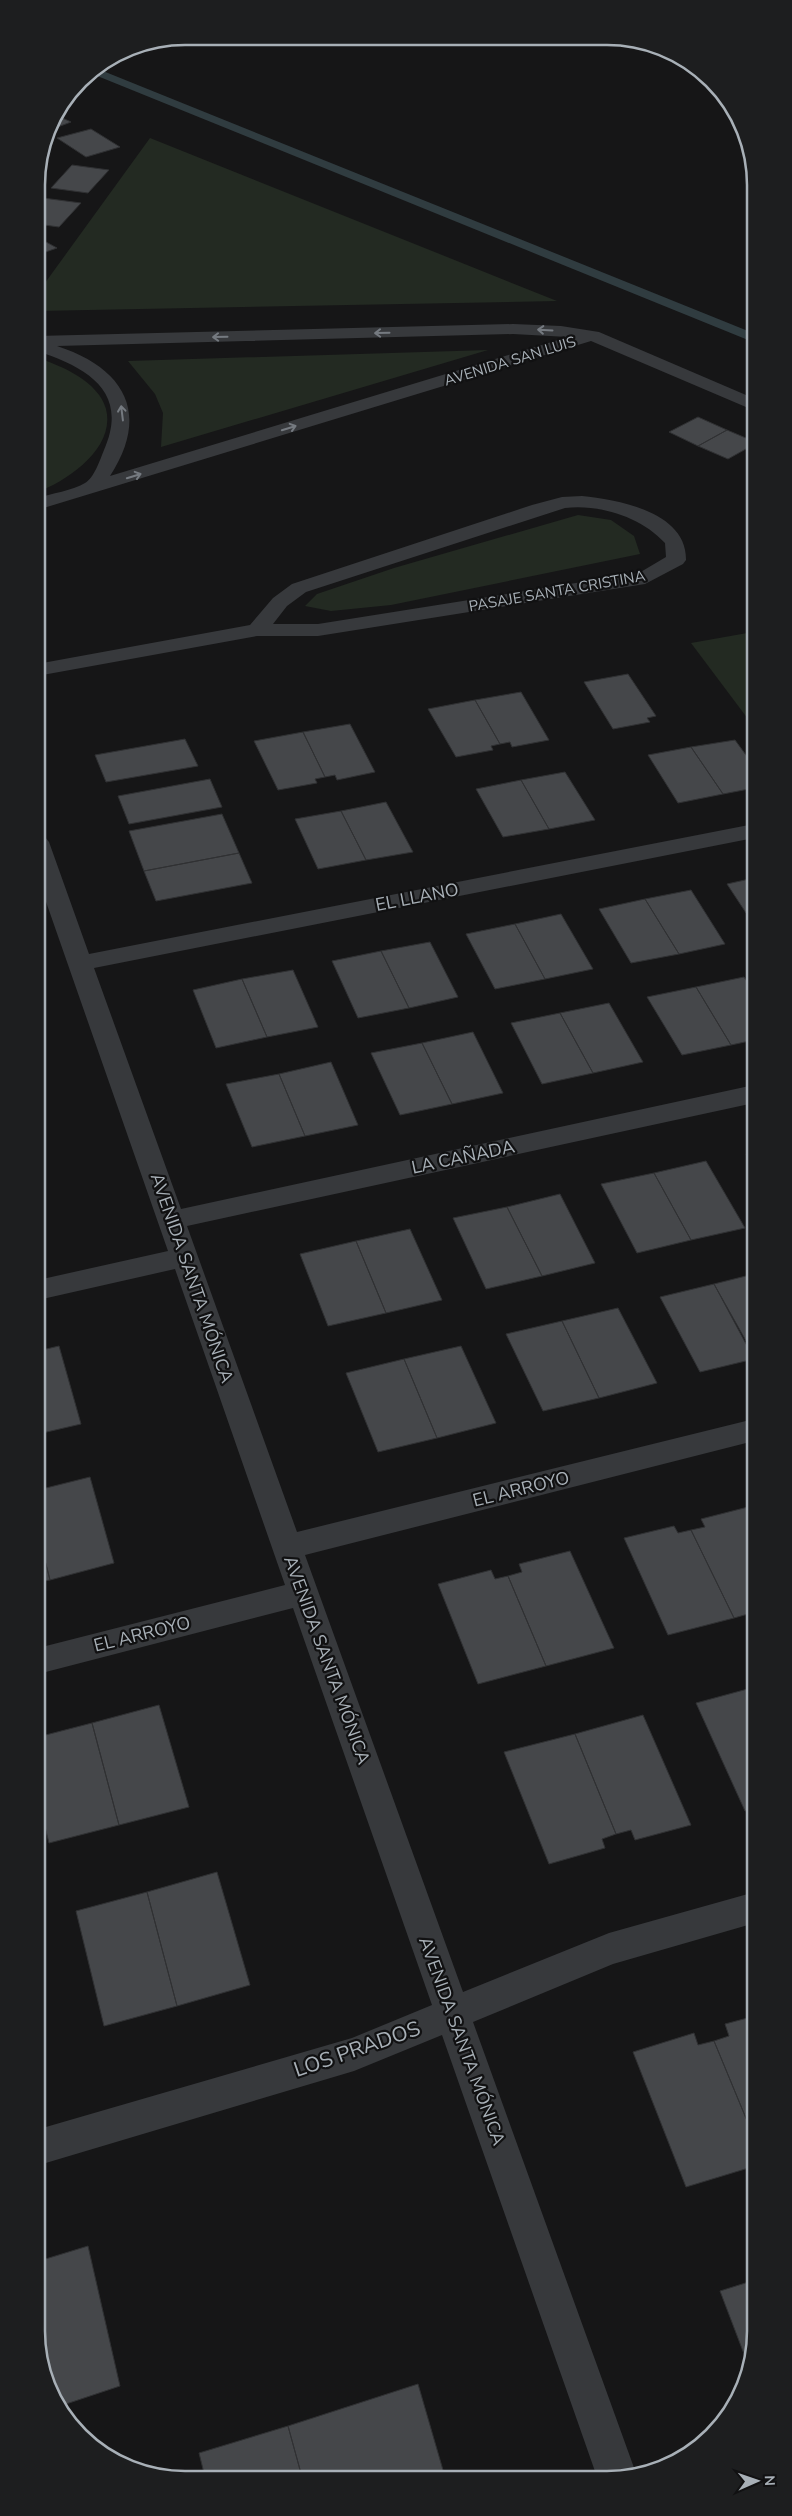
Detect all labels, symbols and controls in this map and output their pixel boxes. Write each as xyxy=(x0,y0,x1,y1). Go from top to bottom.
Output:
one-way arrow xyxy=(537,325,553,334)
one-way arrow xyxy=(375,328,391,337)
street label: AVENIDA SAN LUIS xyxy=(442,331,578,391)
one-way arrow xyxy=(212,332,228,341)
one-way arrow xyxy=(117,405,127,421)
one-way arrow xyxy=(281,423,297,433)
one-way arrow xyxy=(126,470,142,480)
street label: PASAJE SANTA CRISTINA xyxy=(467,566,647,616)
street label: EL LLANO xyxy=(373,877,461,917)
street label: LA CAÑADA xyxy=(409,1134,517,1180)
street label: AVENIDA SANTA MÓNICA xyxy=(145,1170,239,1386)
street label: EL ARROYO xyxy=(470,1465,572,1513)
street label: AVENIDA SANTA MÓNICA xyxy=(278,1552,376,1768)
street label: EL ARROYO xyxy=(91,1610,193,1658)
street label: AVENIDA SANTA MÓNICA xyxy=(413,1933,511,2149)
street label: LOS PRADOS xyxy=(290,2014,424,2084)
north arrow xyxy=(732,2456,782,2506)
text: N xyxy=(760,2475,779,2486)

